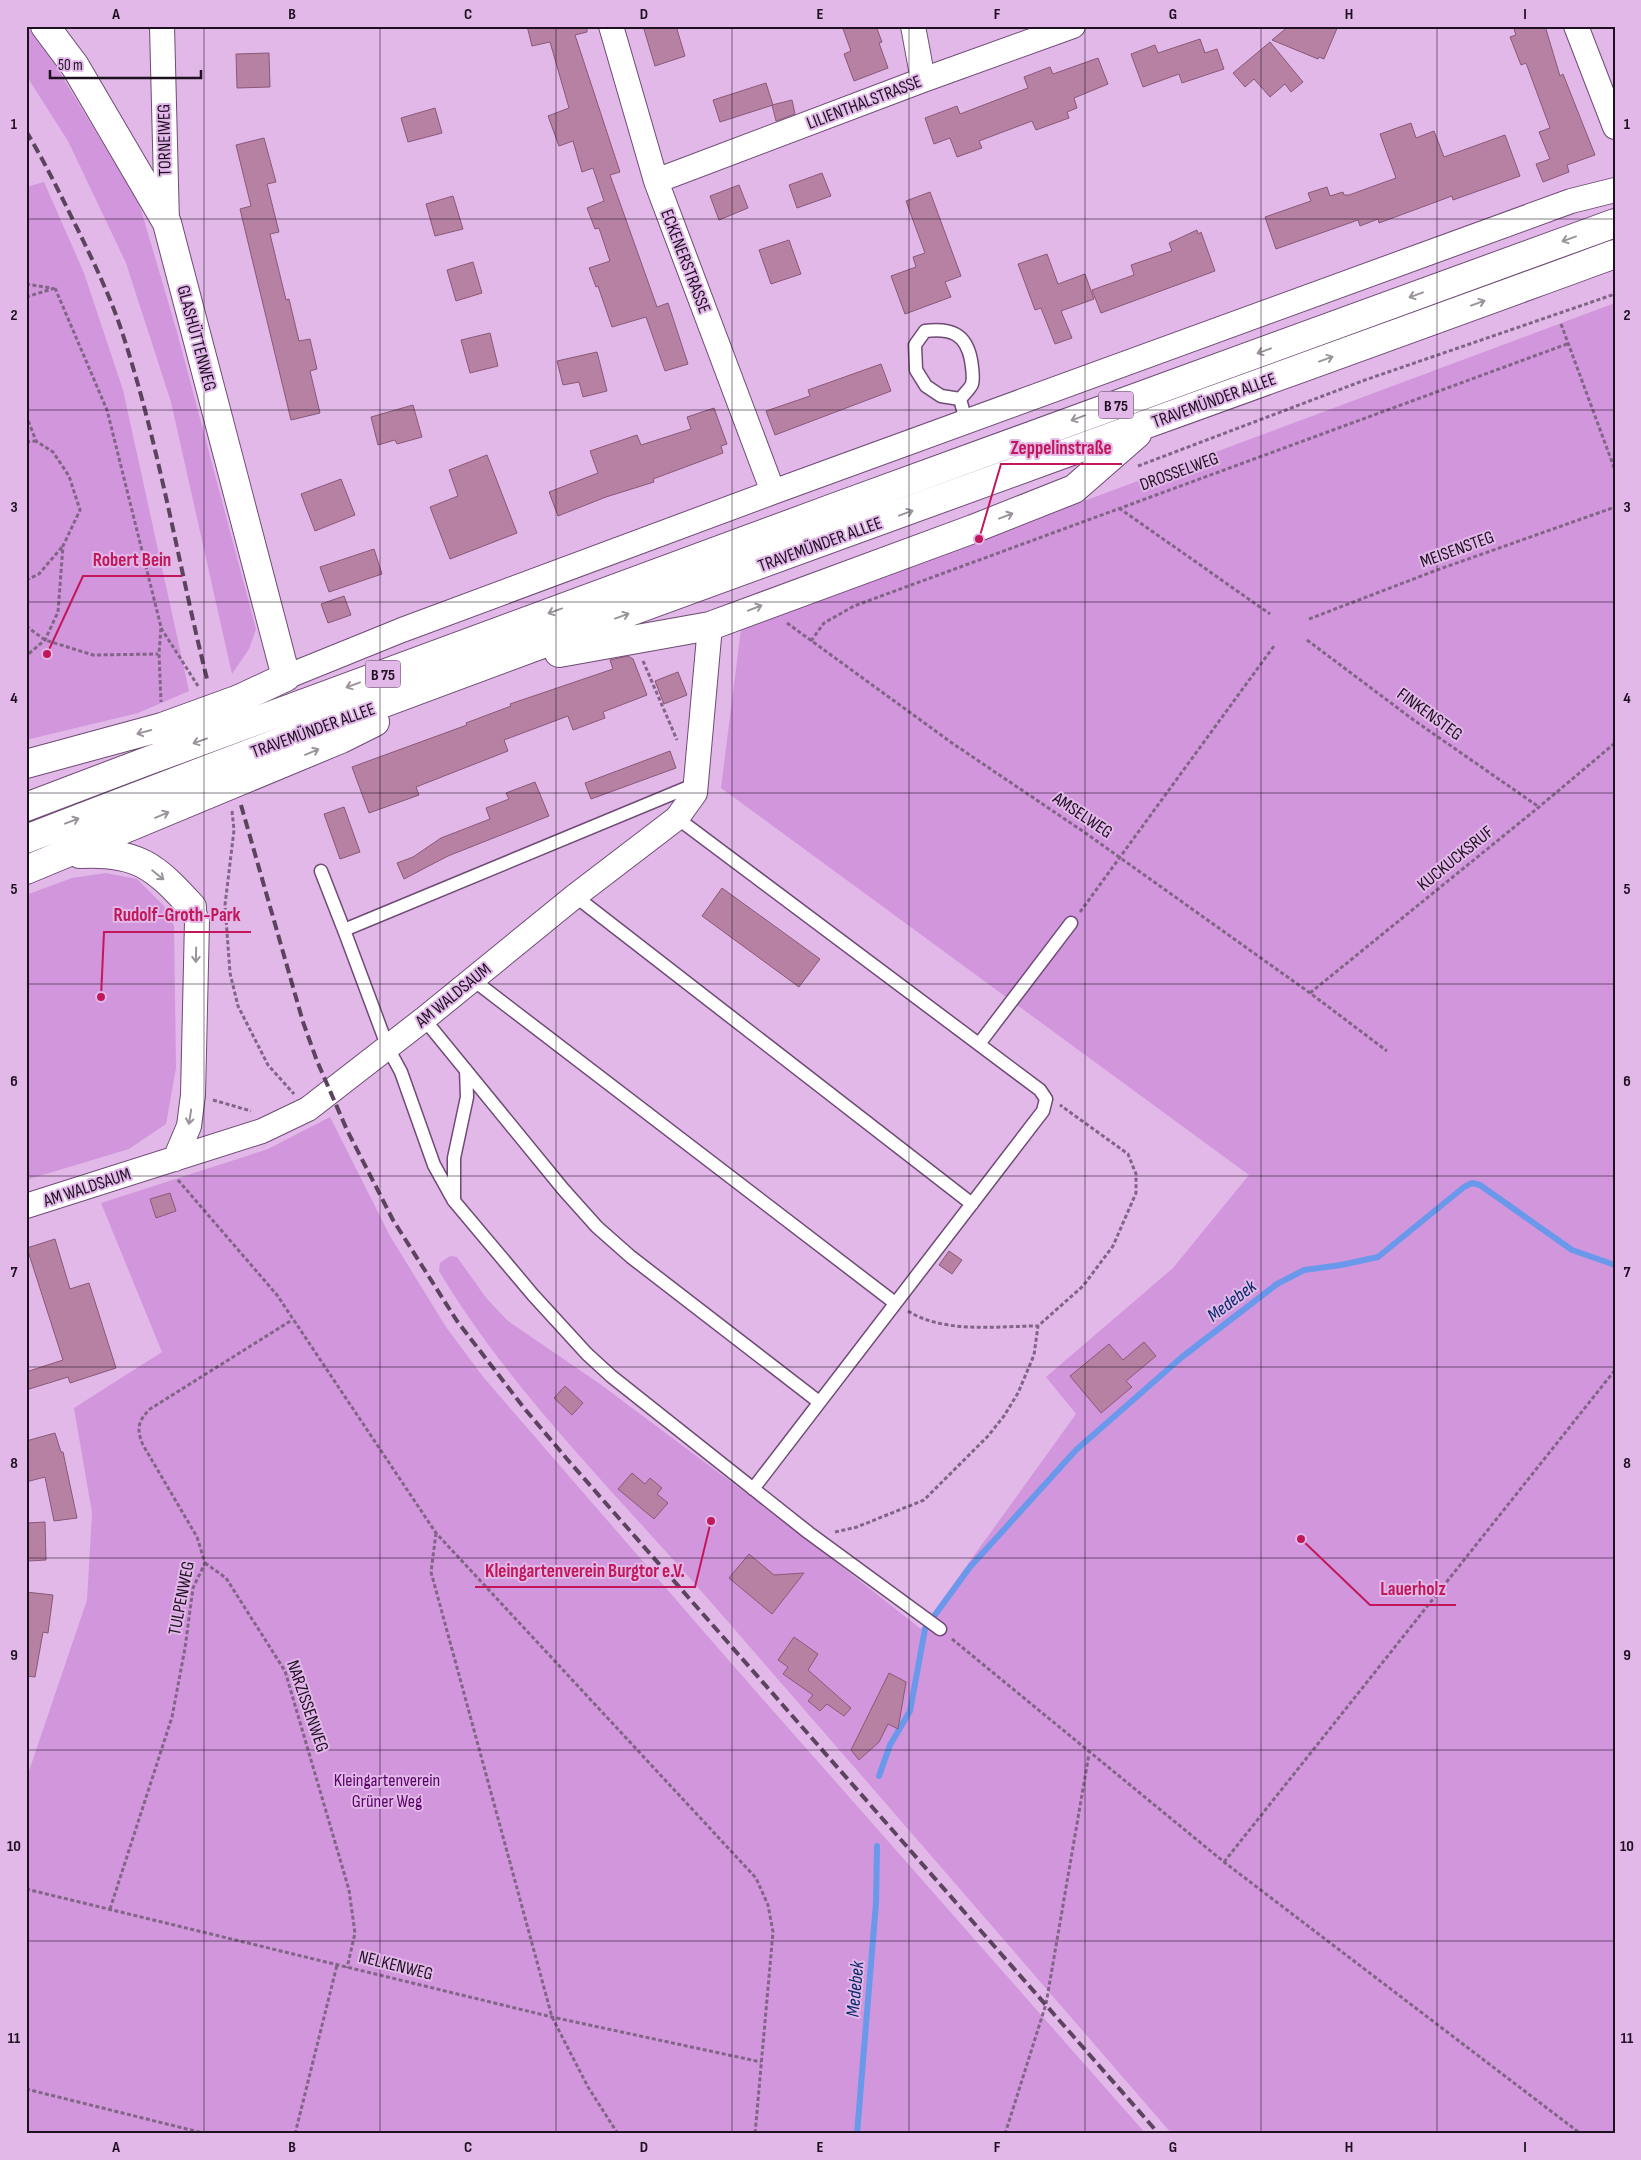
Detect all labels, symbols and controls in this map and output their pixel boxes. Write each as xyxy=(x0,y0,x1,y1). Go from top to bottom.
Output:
text: A xyxy=(111,5,120,24)
text: B xyxy=(288,5,296,24)
text: C xyxy=(464,5,472,24)
text: D xyxy=(640,5,648,24)
text: E xyxy=(817,5,824,24)
text: F xyxy=(994,5,1001,24)
text: G xyxy=(1169,5,1177,24)
text: H xyxy=(1345,5,1353,24)
text: I xyxy=(1523,5,1527,24)
scale bar xyxy=(50,48,201,80)
text: 50 m xyxy=(58,56,83,75)
street label: LILIENTHALSTRASSE xyxy=(804,71,925,134)
street label: TORNEIWEG xyxy=(153,104,176,176)
text: 1 xyxy=(11,115,18,134)
text: 1 xyxy=(1624,115,1631,134)
street label: ECKENERSTRASSE xyxy=(656,206,715,316)
one-way arrow xyxy=(1562,235,1577,244)
street label: GLASHÜTTENWEG xyxy=(172,283,221,393)
one-way arrow xyxy=(1409,291,1425,300)
one-way arrow xyxy=(1470,298,1486,307)
text: 2 xyxy=(10,306,18,325)
text: 2 xyxy=(1623,306,1631,325)
one-way arrow xyxy=(1256,347,1272,356)
one-way arrow xyxy=(1317,354,1333,363)
street label: TRAVEMÜNDER ALLEE xyxy=(1149,368,1279,433)
road number: B 75 xyxy=(1098,392,1134,418)
one-way arrow xyxy=(1071,414,1086,423)
callout: Zeppelinstraße xyxy=(1001,430,1122,464)
text: Zeppelinstraße xyxy=(1010,437,1112,460)
street label: DROSSELWEG xyxy=(1137,448,1221,495)
text: 3 xyxy=(10,498,18,517)
text: 3 xyxy=(1623,498,1631,517)
one-way arrow xyxy=(898,508,913,517)
one-way arrow xyxy=(998,511,1013,520)
street label: TRAVEMÜNDER ALLEE xyxy=(755,512,885,577)
street label: MEISENSTEG xyxy=(1417,526,1497,573)
callout: Robert Bein xyxy=(83,542,182,576)
text: Robert Bein xyxy=(93,549,171,572)
one-way arrow xyxy=(747,603,762,613)
one-way arrow xyxy=(547,607,563,616)
one-way arrow xyxy=(613,611,629,620)
road number: B 75 xyxy=(366,661,400,688)
one-way arrow xyxy=(346,681,361,690)
street label: FINKENSTEG xyxy=(1393,684,1466,745)
text: 4 xyxy=(10,689,18,708)
text: 4 xyxy=(1623,689,1631,708)
street label: TRAVEMÜNDER ALLEE xyxy=(248,698,378,763)
one-way arrow xyxy=(137,728,153,737)
one-way arrow xyxy=(193,737,208,746)
one-way arrow xyxy=(304,747,319,756)
street label: AMSELWEG xyxy=(1048,787,1117,843)
one-way arrow xyxy=(154,810,169,819)
one-way arrow xyxy=(64,816,79,825)
street label: KUCKUCKSRUF xyxy=(1413,821,1498,895)
one-way arrow xyxy=(152,870,165,881)
text: 5 xyxy=(10,880,18,899)
text: 5 xyxy=(1623,880,1631,899)
callout: Rudolf-Groth-Park xyxy=(104,898,251,932)
text: Rudolf-Groth-Park xyxy=(113,904,241,927)
one-way arrow xyxy=(191,947,201,963)
street label: AM WALDSAUM xyxy=(411,959,495,1033)
text: 6 xyxy=(10,1072,18,1091)
text: 6 xyxy=(1623,1072,1631,1091)
one-way arrow xyxy=(185,1109,195,1125)
street label: AM WALDSAUM xyxy=(40,1163,133,1212)
text: 7 xyxy=(11,1263,18,1282)
text: 7 xyxy=(1624,1263,1631,1282)
water label: Medebek xyxy=(1203,1275,1262,1327)
text: 8 xyxy=(10,1454,18,1473)
text: 8 xyxy=(1623,1454,1631,1473)
callout: Kleingartenverein Burgtor e.V. xyxy=(475,1553,695,1587)
street label: TULPENWEG xyxy=(164,1559,199,1637)
text: Kleingartenverein Burgtor e.V. xyxy=(485,1560,685,1583)
callout: Lauerholz xyxy=(1370,1571,1456,1605)
text: Lauerholz xyxy=(1380,1578,1446,1601)
text: 9 xyxy=(10,1646,18,1665)
text: 9 xyxy=(1623,1646,1631,1665)
street label: NARZISSENWEG xyxy=(282,1657,333,1755)
park label: Kleingartenverein Grüner Weg xyxy=(334,1770,440,1812)
text: 10 xyxy=(7,1837,21,1856)
text: 10 xyxy=(1620,1837,1634,1856)
street label: NELKENWEG xyxy=(357,1946,435,1985)
water label: Medebek xyxy=(842,1959,869,2018)
text: 11 xyxy=(8,2029,21,2048)
text: 11 xyxy=(1621,2029,1634,2048)
text: A xyxy=(111,2138,120,2157)
text: B xyxy=(288,2138,296,2157)
text: C xyxy=(464,2138,472,2157)
text: D xyxy=(640,2138,648,2157)
text: E xyxy=(817,2138,824,2157)
text: F xyxy=(994,2138,1001,2157)
text: G xyxy=(1169,2138,1177,2157)
text: H xyxy=(1345,2138,1353,2157)
text: I xyxy=(1523,2138,1527,2157)

